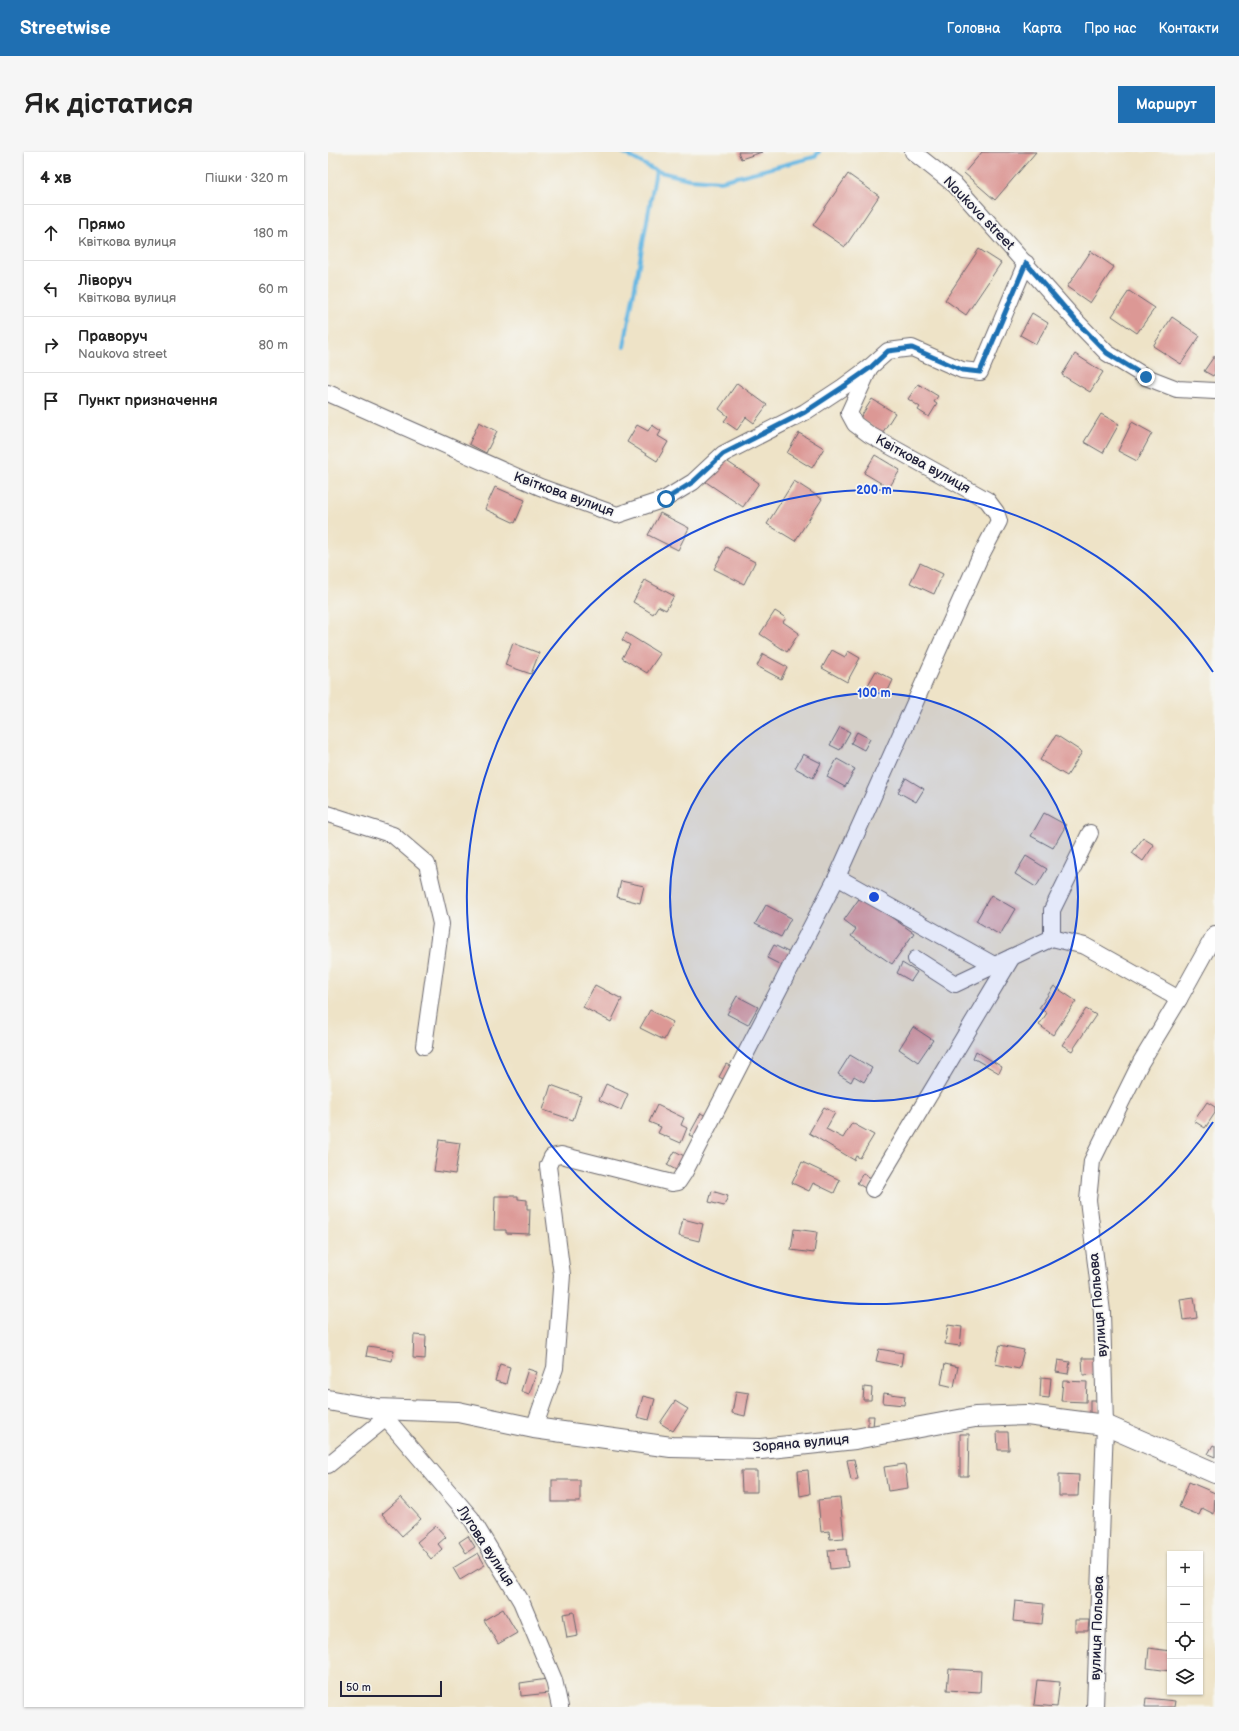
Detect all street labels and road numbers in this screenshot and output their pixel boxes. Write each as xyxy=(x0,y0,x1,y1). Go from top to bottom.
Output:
street label: Naukova street xyxy=(940,173,1019,254)
street label: Квіткова вулиця xyxy=(873,431,974,497)
street label: Квіткова вулиця xyxy=(511,468,617,520)
street label: вулиця Польова xyxy=(1085,1251,1111,1358)
street label: Зоряна вулиця xyxy=(752,1430,850,1456)
street label: Лугова вулиця xyxy=(453,1502,519,1590)
street label: вулиця Польова xyxy=(1087,1575,1107,1681)

